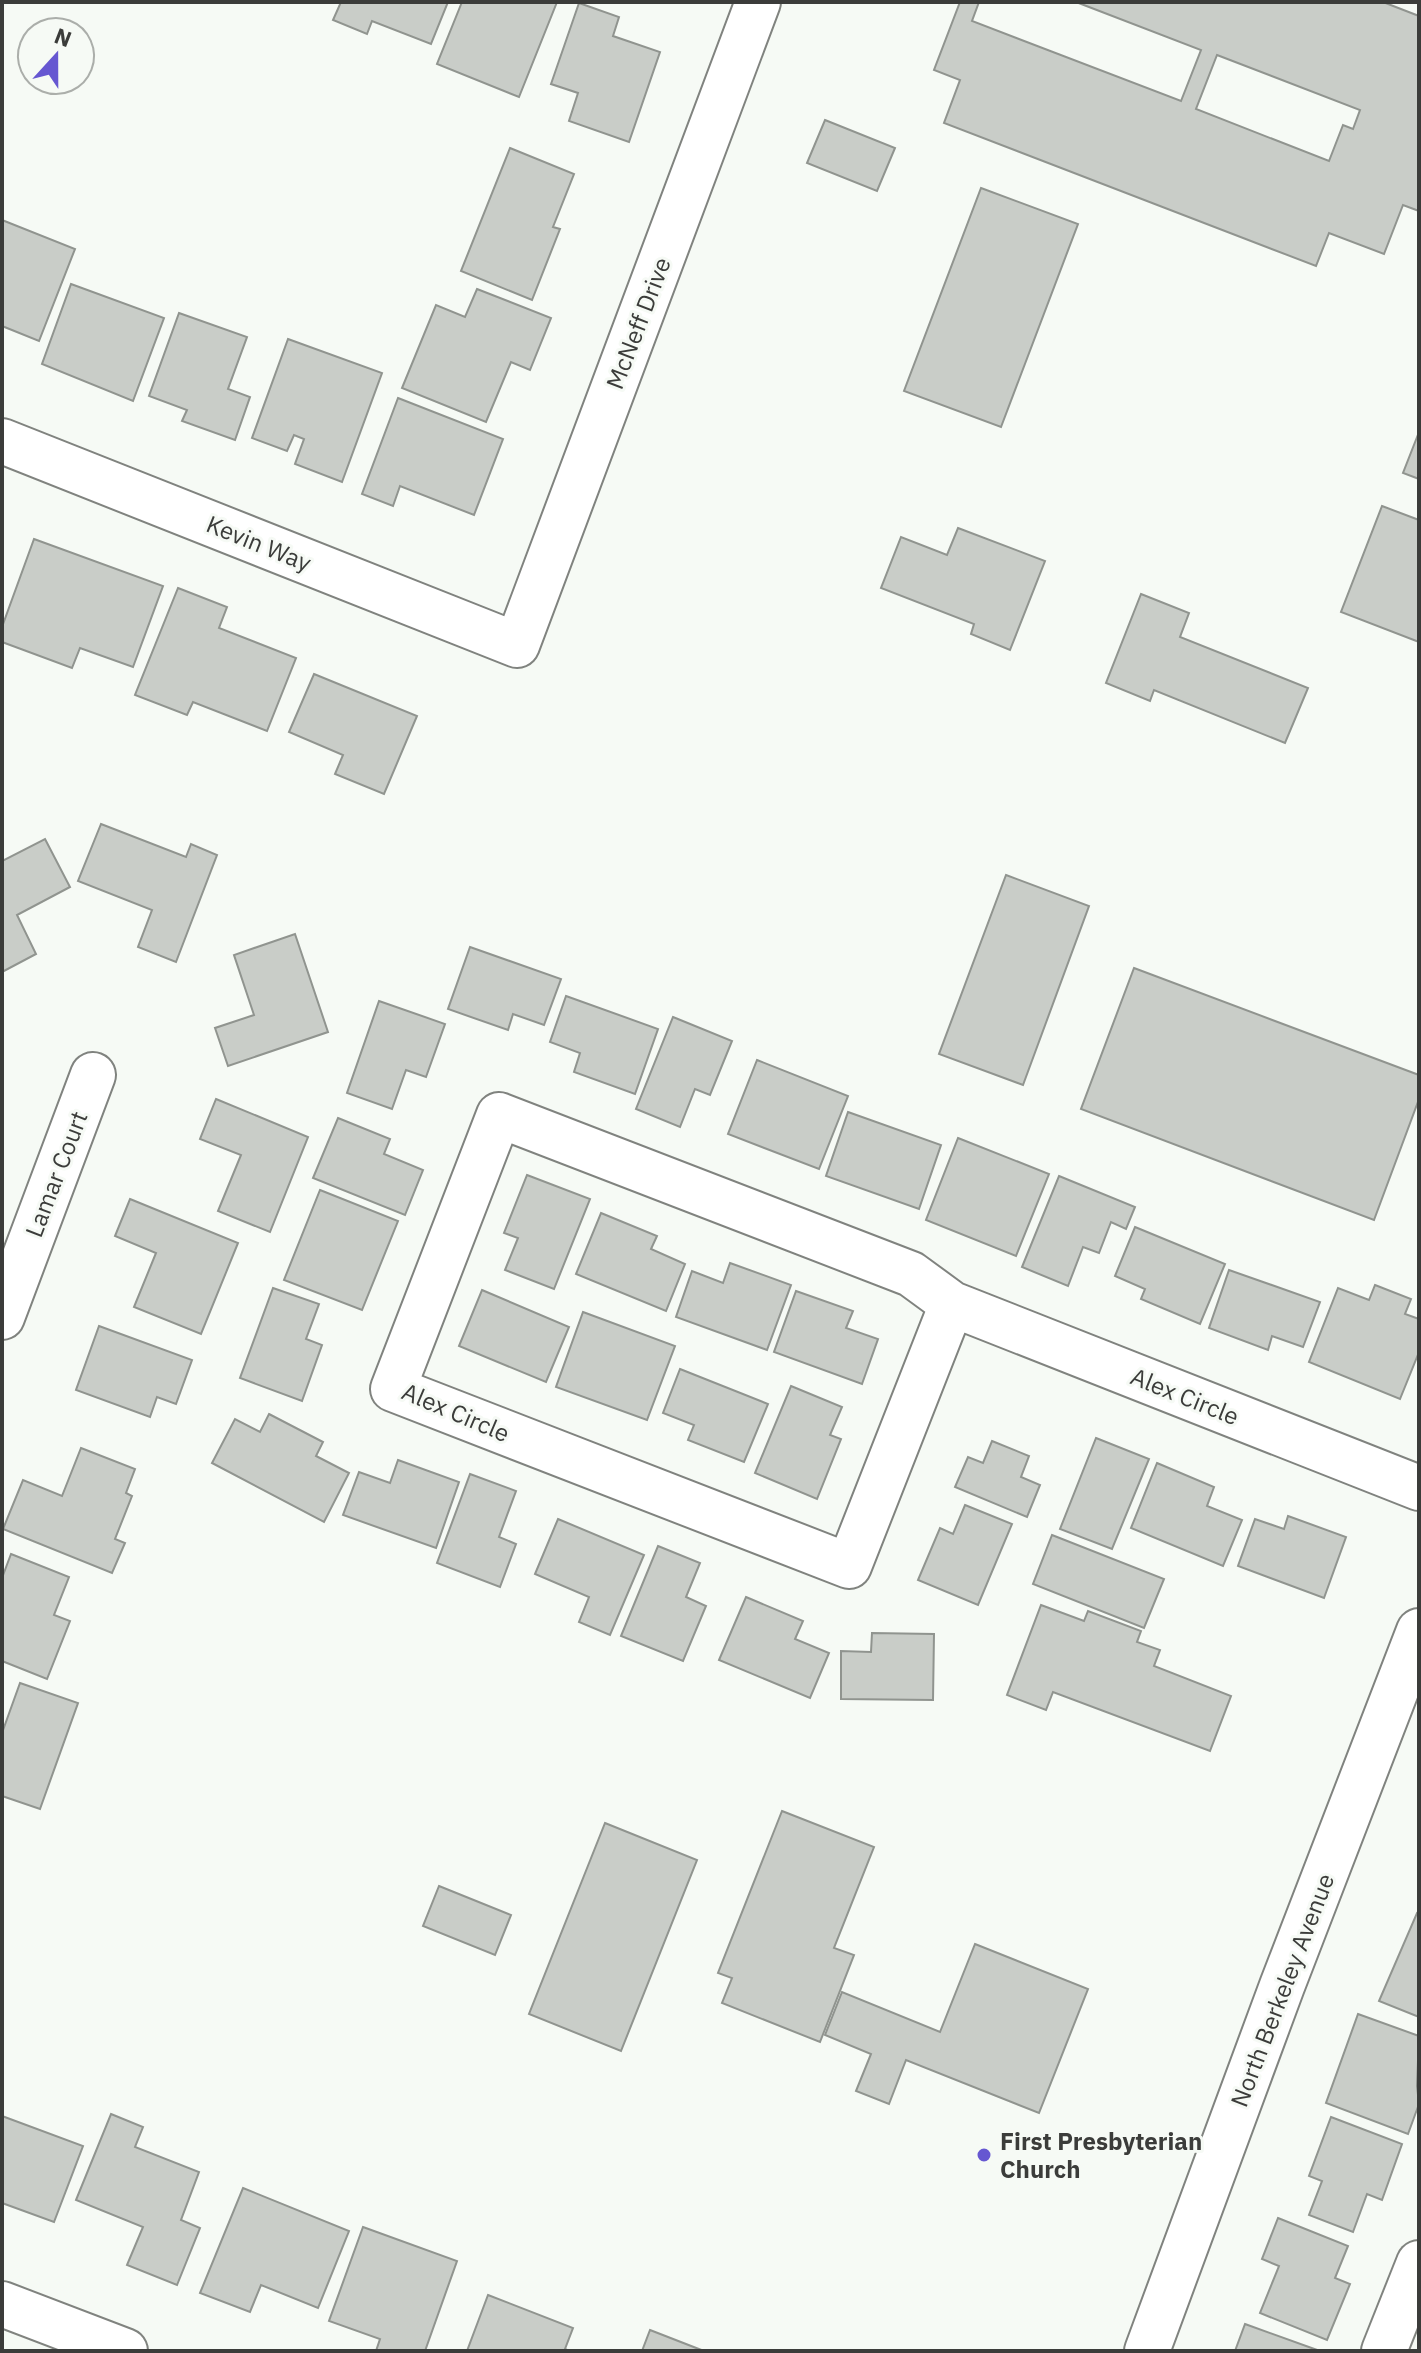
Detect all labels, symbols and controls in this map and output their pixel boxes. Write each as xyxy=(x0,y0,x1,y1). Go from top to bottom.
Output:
north arrow xyxy=(16,16,96,96)
text: N xyxy=(51,20,76,53)
street label: McNeff Drive xyxy=(598,253,678,393)
street label: Kevin Way xyxy=(202,507,316,579)
street label: Lamar Court xyxy=(17,1106,95,1242)
street label: Alex Circle xyxy=(1126,1360,1244,1432)
street label: Alex Circle xyxy=(397,1375,515,1449)
street label: North Berkeley Avenue xyxy=(1223,1869,1341,2111)
place label: First Presbyterian Church xyxy=(1000,2125,1202,2185)
marker: First Presbyterian Church xyxy=(975,2146,993,2164)

